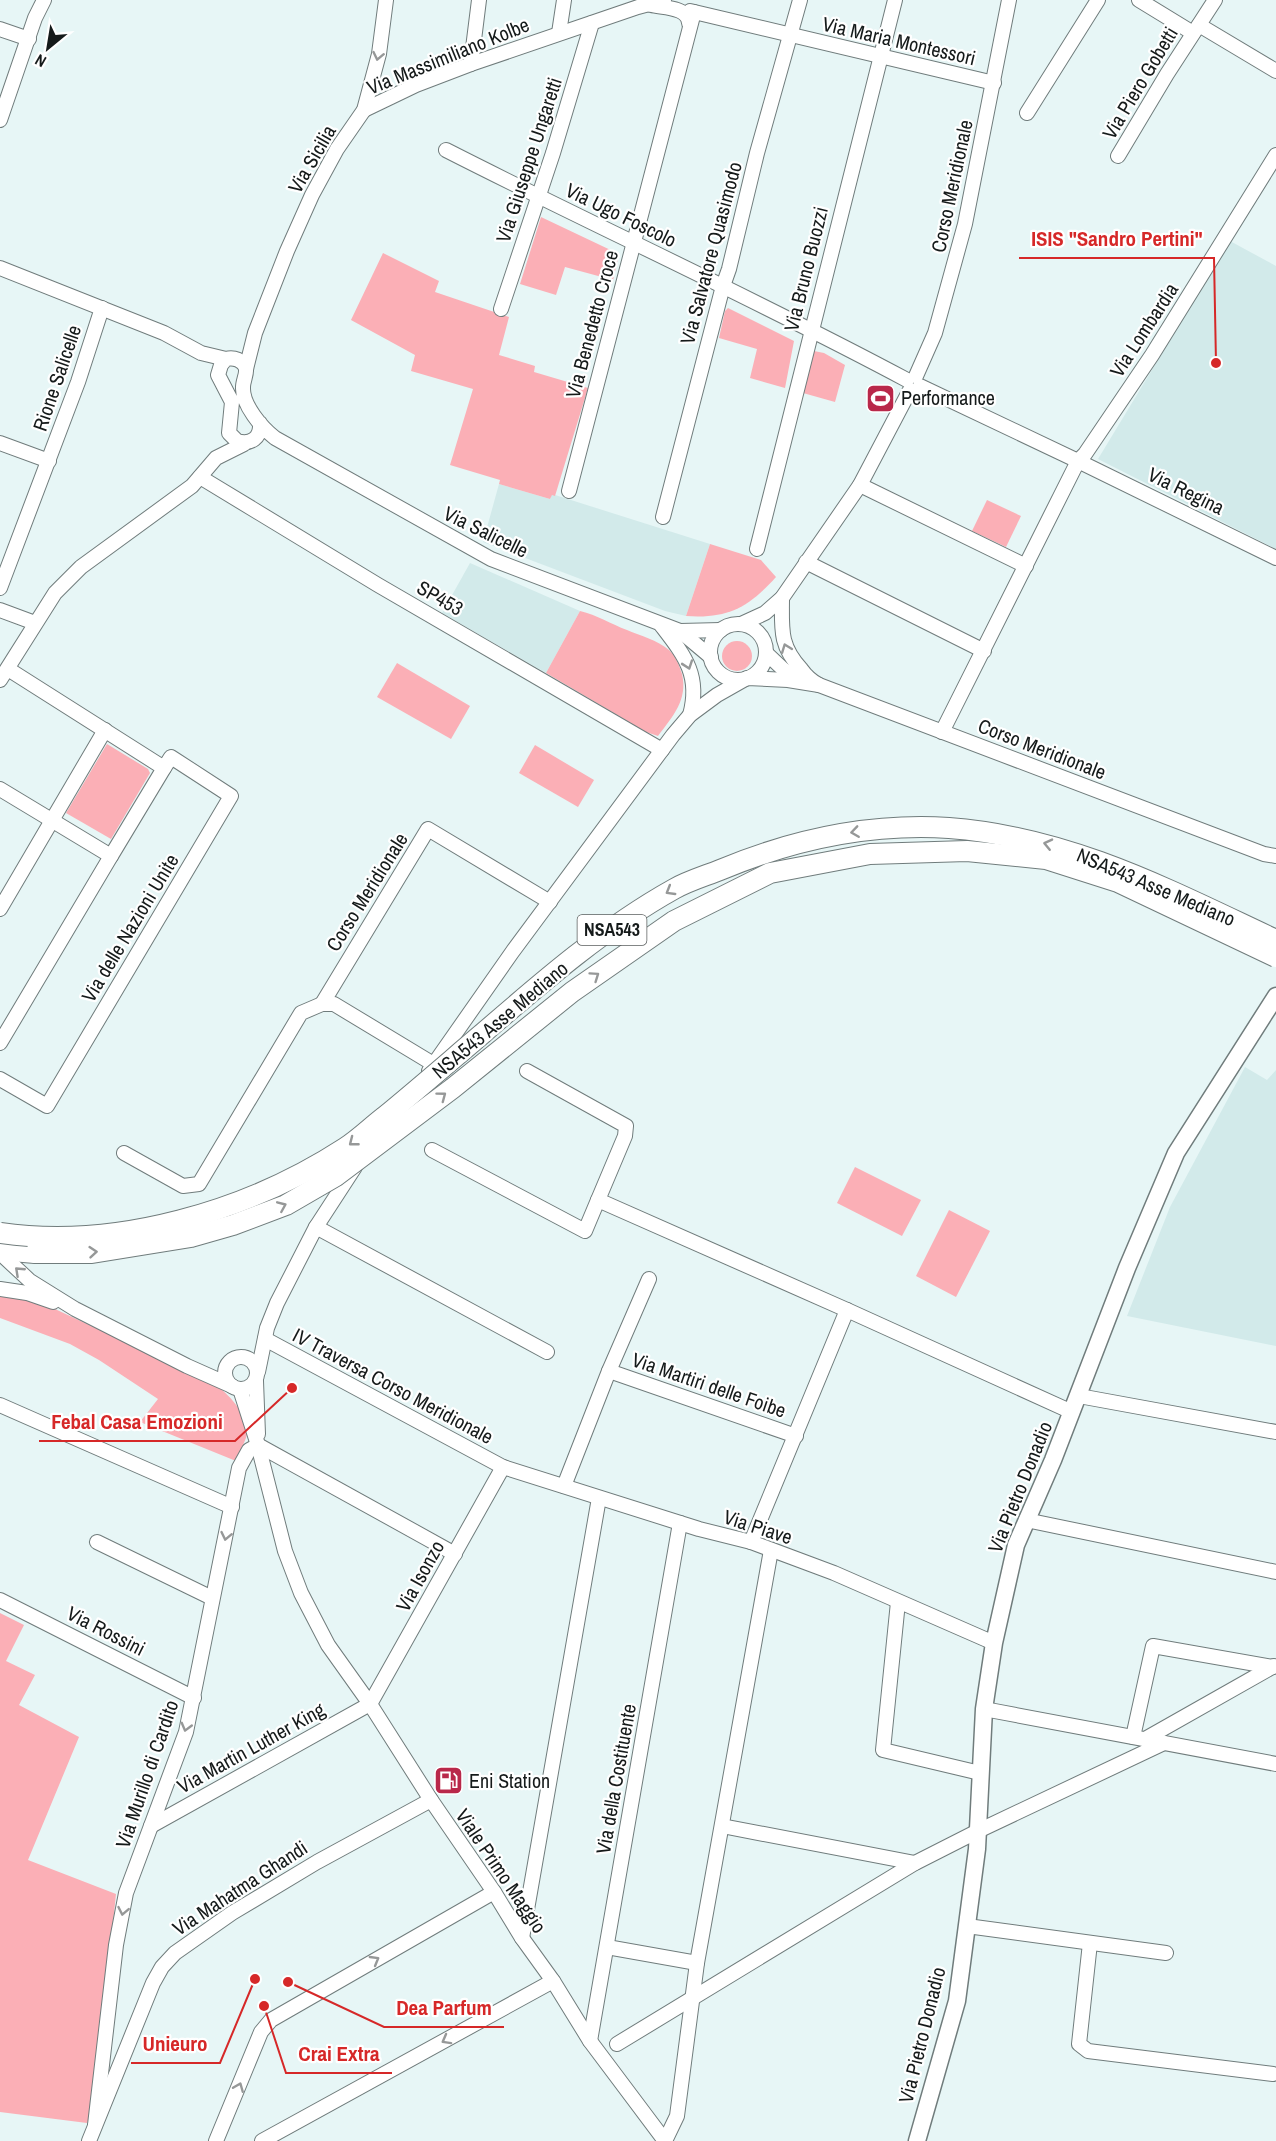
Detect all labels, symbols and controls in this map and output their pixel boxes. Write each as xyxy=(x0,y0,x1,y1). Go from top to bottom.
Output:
street label: Via Maria Montessori xyxy=(820,10,978,71)
street label: Via Massimiliano Kolbe xyxy=(363,11,533,100)
north arrow xyxy=(18,18,78,78)
street label: Via Piero Gobetti xyxy=(1095,22,1184,144)
text: N xyxy=(31,49,50,73)
one-way arrow xyxy=(372,50,385,60)
street label: Via Giuseppe Ungaretti xyxy=(489,74,568,246)
street label: Corso Meridionale xyxy=(924,117,979,255)
street label: Via Sicilia xyxy=(281,120,342,198)
street label: Via Salvatore Quasimodo xyxy=(673,159,748,347)
street label: Via Ugo Foscolo xyxy=(561,176,681,253)
street label: Via Bruno Buozzi xyxy=(777,204,834,334)
callout: ISIS "Sandro Pertini" xyxy=(1019,219,1214,258)
text: ISIS "Sandro Pertini" xyxy=(1031,224,1203,253)
street label: Via Benedetto Croce xyxy=(559,247,624,401)
street label: Via Lombardia xyxy=(1103,277,1184,382)
street label: Rione Salicelle xyxy=(26,321,87,434)
sports icon: Performance xyxy=(864,382,896,414)
place label: Performance xyxy=(901,384,995,411)
street label: Via Regina xyxy=(1144,460,1229,521)
street label: Via Salicelle xyxy=(439,499,533,564)
street label: SP453 xyxy=(412,574,468,622)
one-way arrow xyxy=(781,643,793,654)
one-way arrow xyxy=(681,660,694,670)
street label: Corso Meridionale xyxy=(974,712,1110,785)
one-way arrow xyxy=(850,826,860,838)
street label: Corso Meridionale xyxy=(319,827,414,956)
one-way arrow xyxy=(1043,839,1053,852)
street label: NSA543 Asse Mediano xyxy=(1073,841,1240,932)
street label: Via delle Nazioni Unite xyxy=(75,849,185,1007)
one-way arrow xyxy=(666,884,676,896)
road number: NSA543 xyxy=(578,915,646,945)
street label: NSA543 Asse Mediano xyxy=(426,955,573,1084)
one-way arrow xyxy=(589,972,600,983)
one-way arrow xyxy=(435,1092,446,1103)
one-way arrow xyxy=(348,1134,359,1145)
one-way arrow xyxy=(275,1201,286,1213)
one-way arrow xyxy=(89,1246,98,1259)
one-way arrow xyxy=(15,1267,26,1278)
street label: IV Traversa Corso Meridionale xyxy=(288,1321,498,1450)
street label: Via Martiri delle Foibe xyxy=(629,1346,790,1424)
callout: Febal Casa Emozioni xyxy=(39,1402,235,1441)
text: Febal Casa Emozioni xyxy=(51,1407,223,1436)
street label: Via Pietro Donadio xyxy=(981,1417,1058,1556)
street label: Via Piave xyxy=(720,1503,796,1550)
one-way arrow xyxy=(220,1531,233,1541)
street label: Via Isonzo xyxy=(389,1535,450,1616)
street label: Via Rossini xyxy=(62,1599,150,1662)
street label: Via Murillo di Cardito xyxy=(109,1696,184,1851)
street label: Via Martin Luther King xyxy=(172,1696,329,1799)
street label: Via della Costituente xyxy=(589,1702,642,1856)
one-way arrow xyxy=(181,1722,194,1732)
fuel station icon: Eni Station xyxy=(432,1765,464,1797)
place label: Eni Station xyxy=(469,1767,550,1794)
street label: Viale Primo Maggio xyxy=(450,1803,553,1938)
street label: Via Mahatma Ghandi xyxy=(167,1834,312,1941)
one-way arrow xyxy=(117,1906,130,1916)
one-way arrow xyxy=(369,1956,379,1967)
street label: Via Pietro Donadio xyxy=(892,1964,951,2106)
callout: Dea Parfum xyxy=(384,1988,504,2027)
text: Dea Parfum xyxy=(396,1993,492,2022)
callout: Unieuro xyxy=(131,2024,220,2063)
text: Unieuro xyxy=(142,2029,208,2058)
one-way arrow xyxy=(442,2033,452,2044)
callout: Crai Extra xyxy=(286,2034,392,2073)
text: Crai Extra xyxy=(298,2039,380,2068)
one-way arrow xyxy=(232,2082,244,2093)

